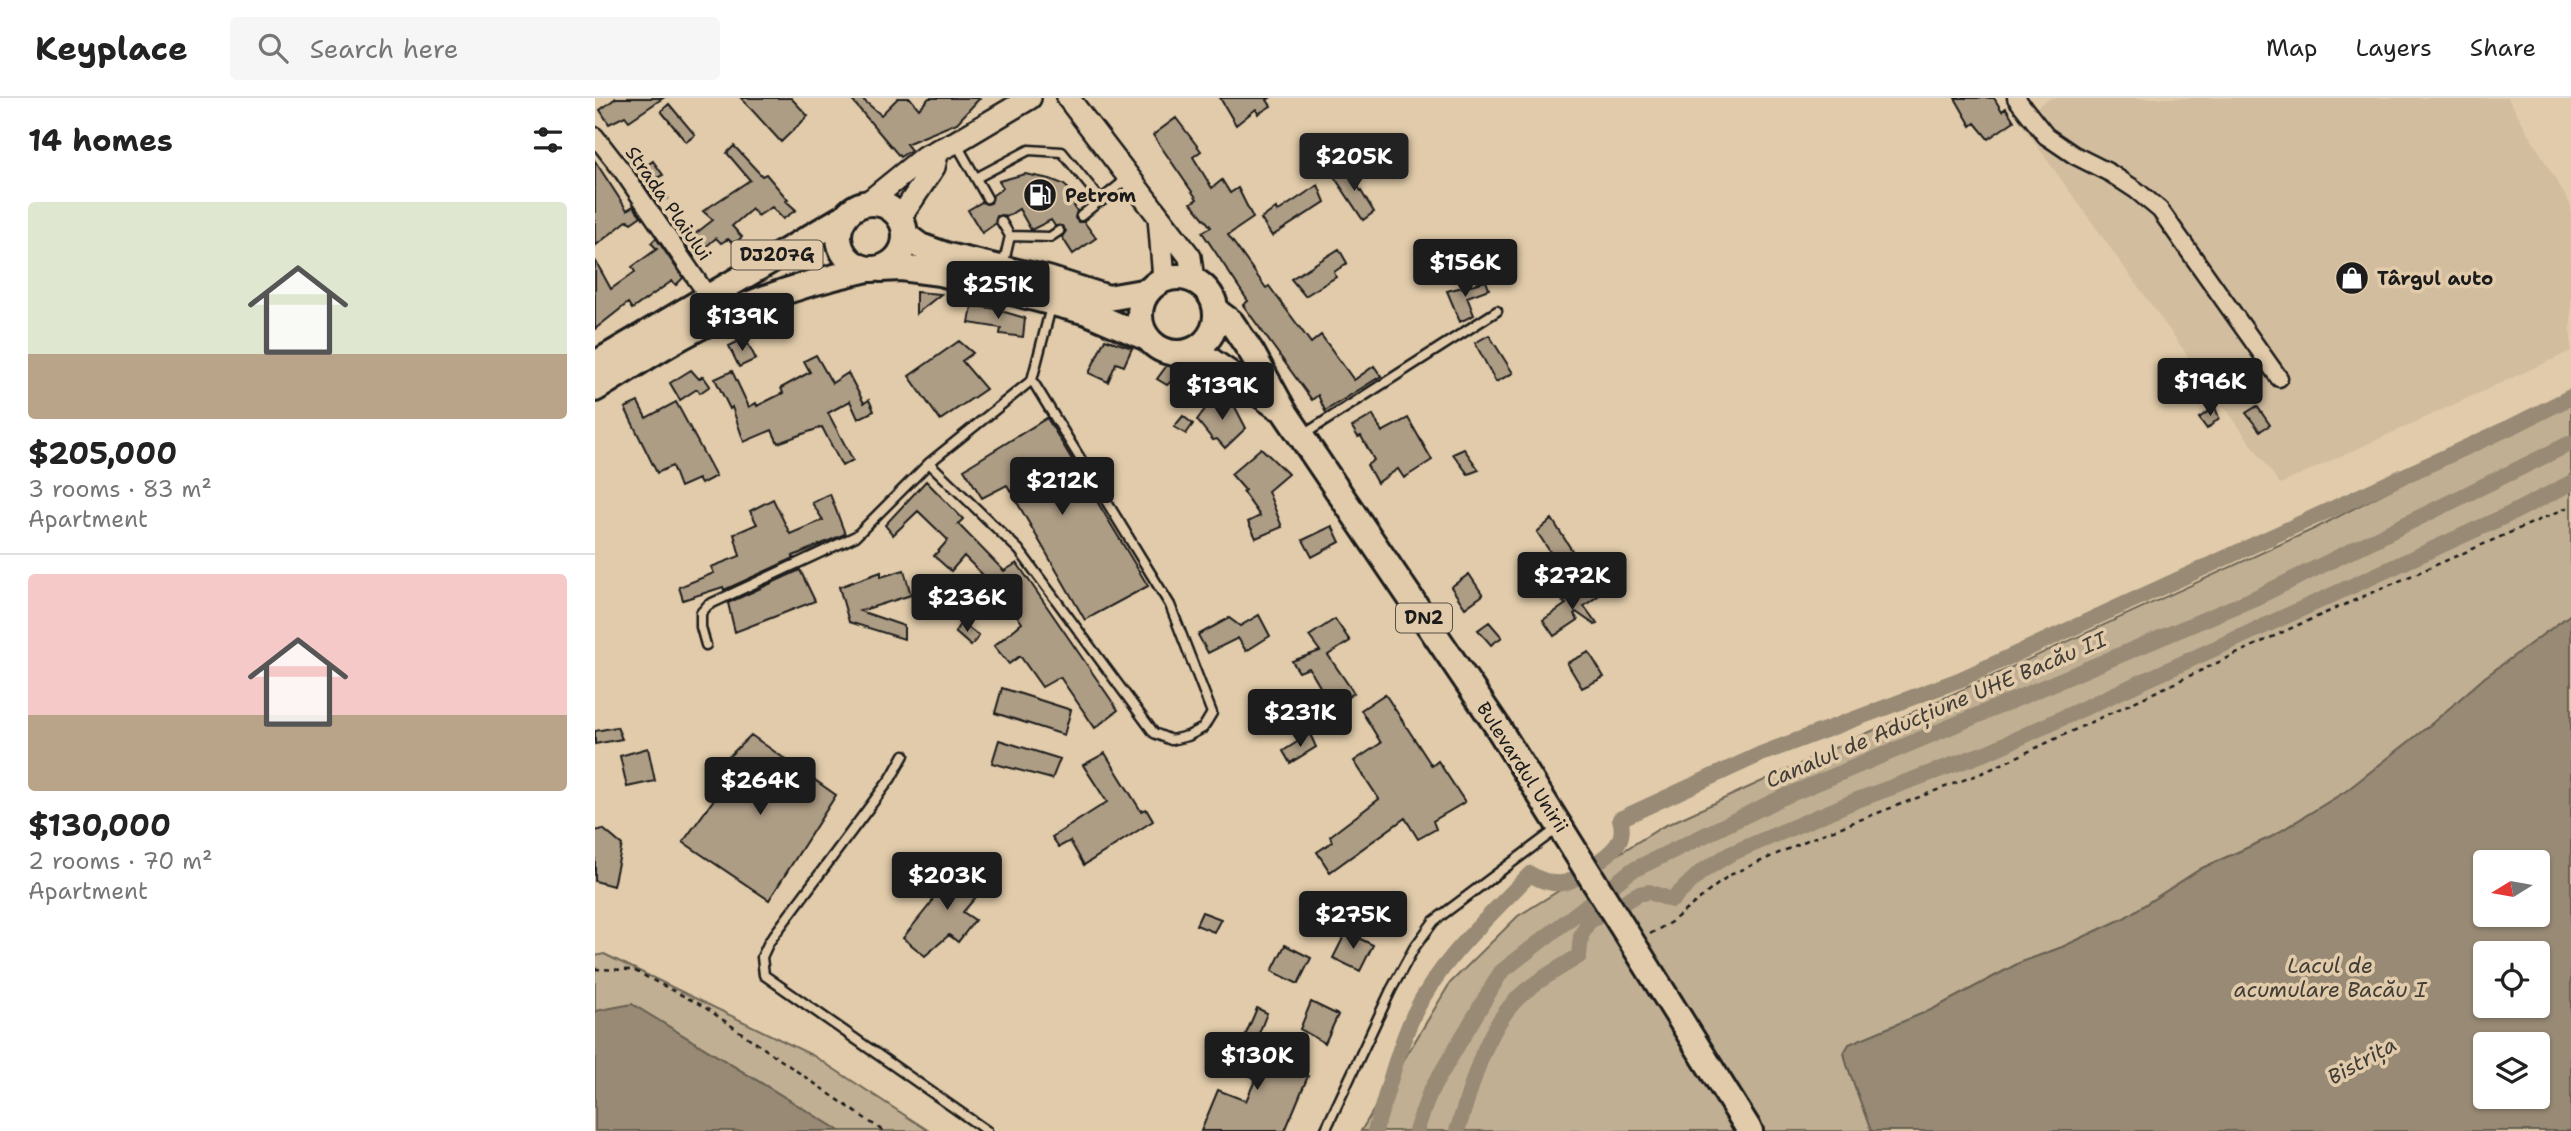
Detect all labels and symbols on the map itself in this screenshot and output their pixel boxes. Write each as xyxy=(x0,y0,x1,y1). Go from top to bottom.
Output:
pin: $205K xyxy=(1305,134,1403,193)
street label: Strada Plaiului xyxy=(620,141,717,266)
fuel station icon: Petrom xyxy=(1021,176,1059,214)
place label: Petrom xyxy=(1065,183,1136,208)
road number: DJ207G xyxy=(731,240,823,270)
pin: $156K xyxy=(1416,240,1514,299)
shop icon: Târgul auto xyxy=(2333,259,2371,297)
pin: $251K xyxy=(949,262,1047,321)
place label: Târgul auto xyxy=(2377,266,2493,291)
pin: $139K xyxy=(693,294,791,353)
pin: $196K xyxy=(2161,358,2259,418)
pin: $139K xyxy=(1173,362,1271,422)
pin: $212K xyxy=(1013,458,1111,517)
pin: $272K xyxy=(1523,552,1621,612)
pin: $236K xyxy=(918,574,1016,634)
road number: DN2 xyxy=(1396,604,1452,632)
water label: Canalul de Aducțiune UHE Bacău II xyxy=(1761,625,2112,795)
pin: $231K xyxy=(1251,690,1349,749)
street label: Bulevardul Unirii xyxy=(1471,697,1574,837)
pin: $264K xyxy=(711,758,809,817)
north arrow xyxy=(2473,850,2550,928)
pin: $203K xyxy=(898,852,996,912)
pin: $275K xyxy=(1304,892,1402,951)
water label: Lacul de acumulare Bacău I xyxy=(2234,952,2428,1004)
water label: Bistrița xyxy=(2323,1031,2401,1091)
pin: $130K xyxy=(1208,1032,1306,1092)

